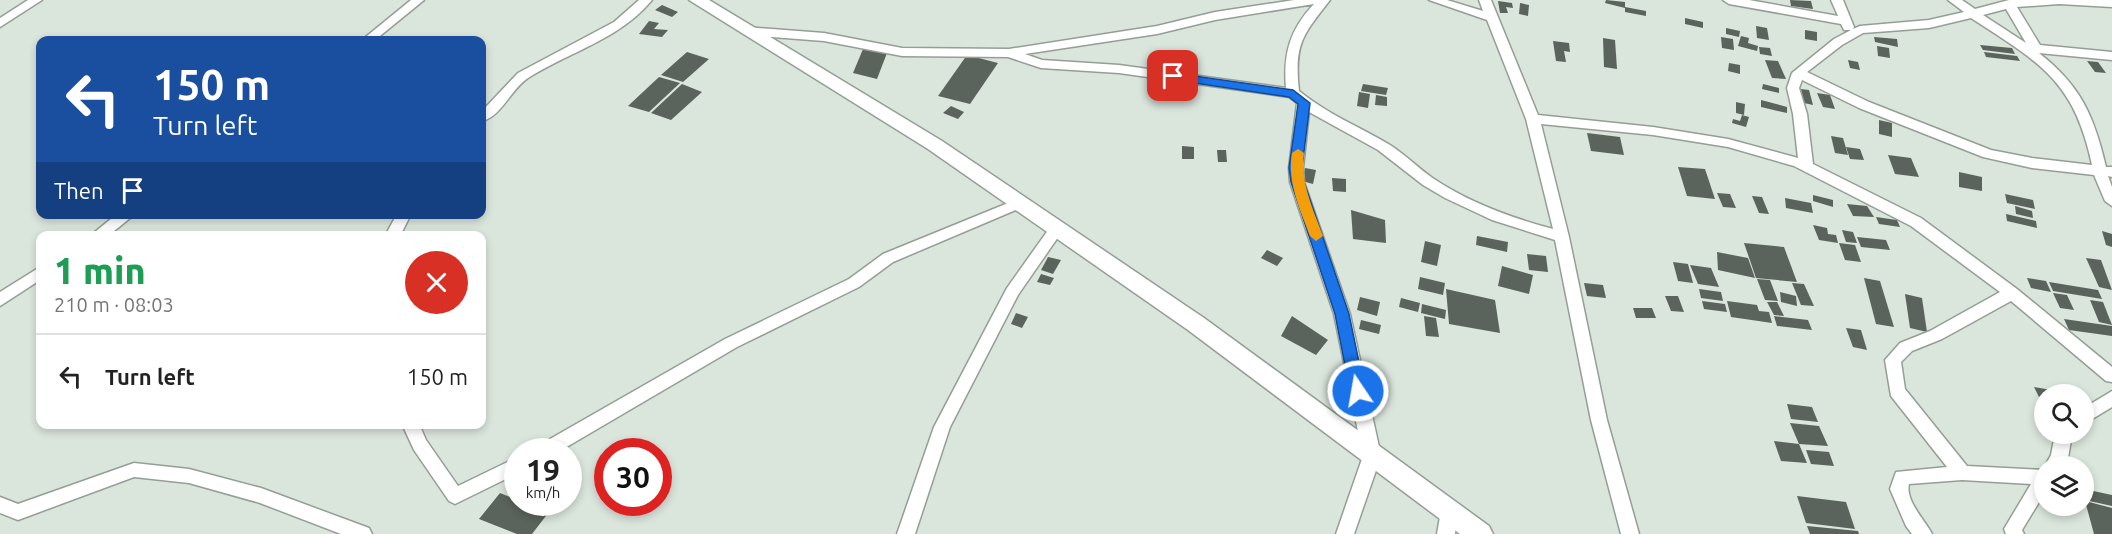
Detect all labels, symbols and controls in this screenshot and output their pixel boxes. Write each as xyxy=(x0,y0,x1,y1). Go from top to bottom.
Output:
pin xyxy=(1147,50,1198,101)
icon: arrive xyxy=(1156,59,1189,92)
icon: left xyxy=(54,60,132,138)
text: 150 m xyxy=(153,61,270,108)
text: Turn left xyxy=(153,110,257,140)
icon: arrive xyxy=(116,174,149,207)
text: Then xyxy=(54,178,104,203)
text: 1 min xyxy=(54,250,146,291)
button: close xyxy=(405,251,468,314)
text: 210 m · 08:03 xyxy=(54,293,174,316)
position arrow xyxy=(1326,359,1390,423)
icon: left xyxy=(54,360,87,393)
text: Turn left xyxy=(105,364,195,389)
text: 150 m xyxy=(407,364,468,389)
map controls xyxy=(2034,384,2094,516)
button: search xyxy=(2034,384,2094,444)
speed limit sign: 30 xyxy=(594,438,672,516)
text: 19 xyxy=(526,453,560,487)
button: layers xyxy=(2034,456,2094,516)
text: km/h xyxy=(526,484,560,501)

